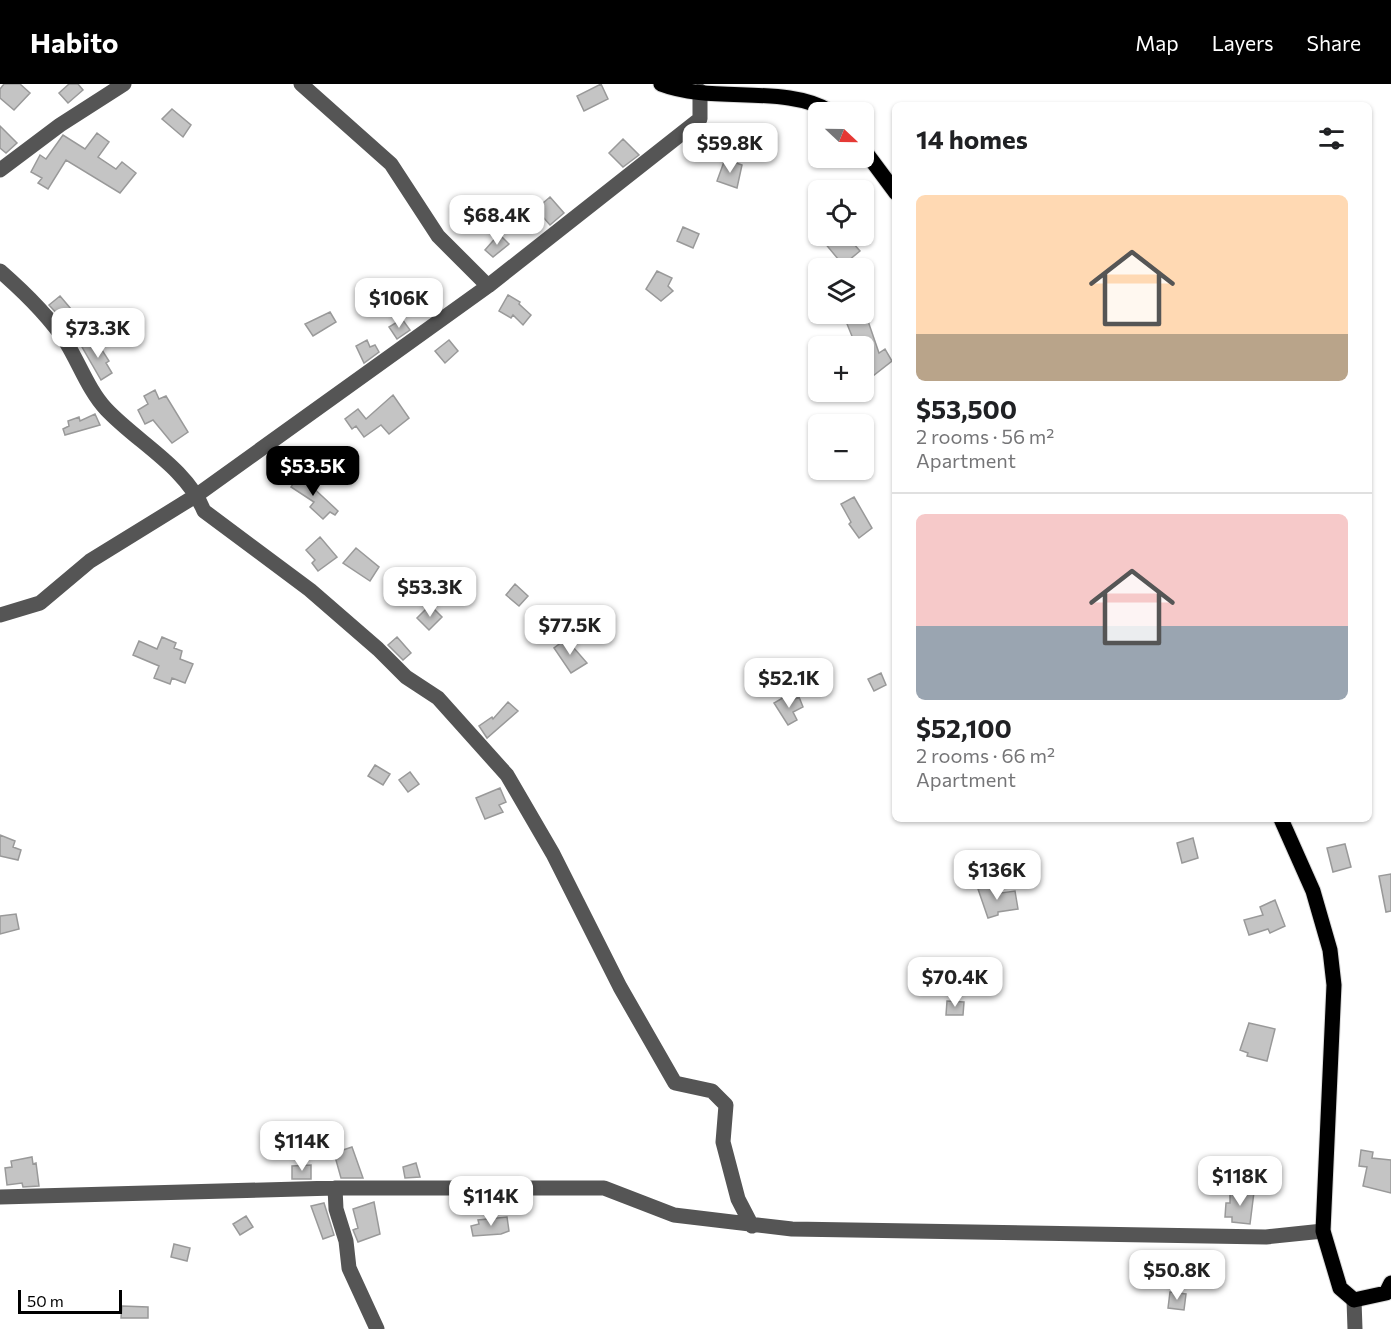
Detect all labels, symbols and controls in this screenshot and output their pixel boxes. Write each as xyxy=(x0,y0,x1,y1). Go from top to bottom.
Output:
text: Habito xyxy=(30,25,119,59)
text: Map xyxy=(1135,30,1179,55)
text: Layers xyxy=(1212,30,1274,55)
text: Share xyxy=(1307,30,1361,55)
north arrow xyxy=(808,102,874,168)
map controls xyxy=(808,102,874,480)
icon: filters xyxy=(1315,122,1348,155)
pin: $59.8K xyxy=(681,123,779,174)
text: 14 homes xyxy=(916,123,1028,154)
text: $59.8K xyxy=(697,130,763,154)
button: locate xyxy=(808,180,874,246)
pin: $68.4K xyxy=(448,195,546,246)
text: $68.4K xyxy=(463,202,531,226)
icon: home xyxy=(1078,234,1186,342)
button: layers xyxy=(808,258,874,324)
pin: $106K xyxy=(357,278,441,329)
text: $106K xyxy=(369,285,429,309)
pin: $73.3K xyxy=(49,308,147,359)
text: $73.3K xyxy=(66,315,130,339)
button: + xyxy=(808,336,874,402)
text: $53,500 xyxy=(916,393,1017,424)
button: − xyxy=(808,414,874,480)
text: 2 rooms · 56 m² xyxy=(916,424,1054,448)
pin: $53.5K xyxy=(264,446,362,497)
text: Apartment xyxy=(916,448,1016,472)
text: $53.5K xyxy=(280,453,346,477)
icon: home xyxy=(1078,553,1186,661)
pin: $53.3K xyxy=(381,567,479,618)
text: $53.3K xyxy=(397,574,463,598)
pin: $77.5K xyxy=(521,605,619,656)
text: $77.5K xyxy=(539,612,601,636)
pin: $52.1K xyxy=(740,658,838,709)
text: $52.1K xyxy=(758,665,820,689)
text: $52,100 xyxy=(916,712,1012,743)
text: 2 rooms · 66 m² xyxy=(916,743,1055,767)
text: Apartment xyxy=(916,767,1016,791)
pin: $136K xyxy=(955,850,1039,901)
text: $136K xyxy=(968,857,1026,881)
pin: $70.4K xyxy=(906,957,1004,1008)
text: $70.4K xyxy=(922,964,988,988)
pin: $114K xyxy=(260,1121,344,1172)
text: $114K xyxy=(274,1128,330,1152)
pin: $118K xyxy=(1198,1156,1282,1207)
text: $118K xyxy=(1212,1163,1268,1187)
pin: $114K xyxy=(449,1176,533,1227)
text: $114K xyxy=(463,1183,519,1207)
pin: $50.8K xyxy=(1128,1250,1226,1301)
text: $50.8K xyxy=(1143,1257,1211,1281)
scale bar xyxy=(18,1287,122,1314)
text: 50 m xyxy=(27,1291,64,1310)

